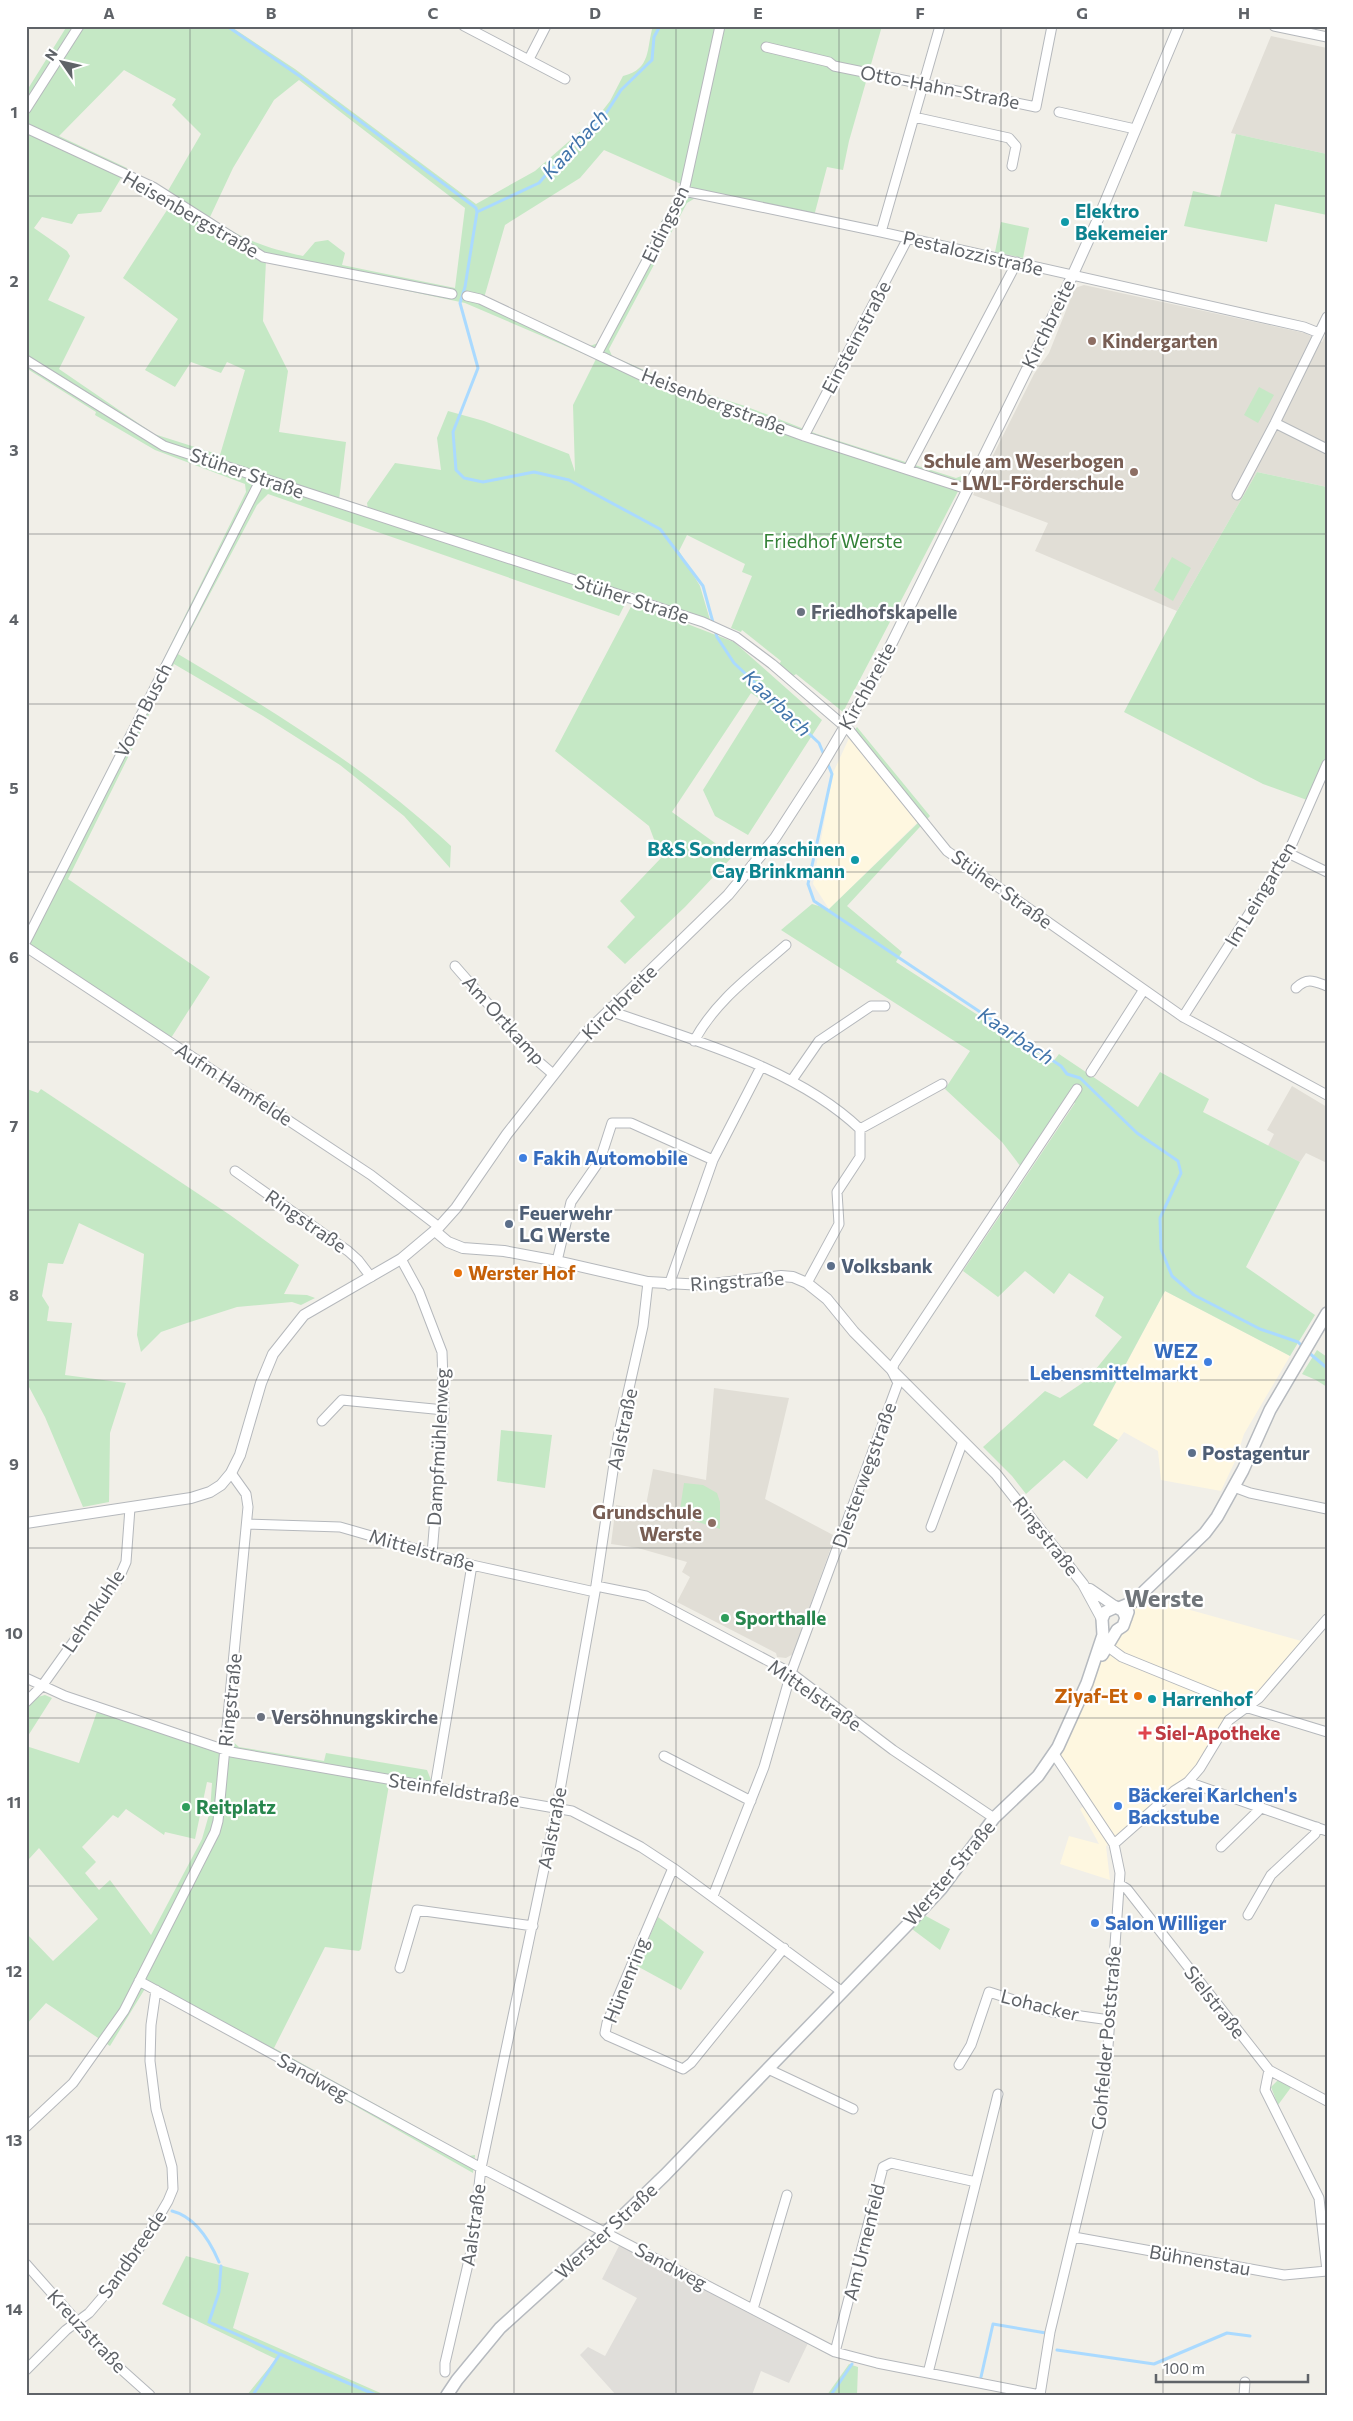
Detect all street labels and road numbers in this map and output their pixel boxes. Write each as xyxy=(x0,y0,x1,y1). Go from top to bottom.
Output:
street label: Otto-Hahn-Straße xyxy=(858,60,1022,113)
street label: Heisenbergstraße xyxy=(119,165,263,262)
street label: Eidingsen xyxy=(636,182,693,266)
street label: Pestalozzistraße xyxy=(901,225,1045,280)
street label: Kirchbreite xyxy=(1016,275,1079,372)
street label: Einsteinstraße xyxy=(816,276,895,397)
street label: Heisenbergstraße xyxy=(639,362,790,439)
street label: Stüher Straße xyxy=(187,442,307,503)
street label: Stüher Straße xyxy=(572,569,692,628)
street label: Kirchbreite xyxy=(833,638,900,733)
street label: Vorm Busch xyxy=(109,659,176,761)
street label: Im Leingarten xyxy=(1219,837,1300,950)
street label: Stüher Straße xyxy=(947,844,1057,933)
street label: Kirchbreite xyxy=(576,959,661,1044)
street label: Am Ortkamp xyxy=(458,970,550,1069)
street label: Aufm Hamfelde xyxy=(171,1037,297,1130)
street label: Ringstraße xyxy=(261,1184,351,1257)
street label: Ringstraße xyxy=(689,1266,785,1295)
street label: Dampfmühlenweg xyxy=(422,1368,453,1526)
street label: Aalstraße xyxy=(602,1386,641,1472)
street label: Diesterwegstraße xyxy=(827,1399,901,1551)
street label: Ringstraße xyxy=(1008,1492,1084,1580)
street label: Mittelstraße xyxy=(367,1523,478,1576)
street label: Lehmkuhle xyxy=(56,1565,129,1657)
street label: Ringstraße xyxy=(213,1652,246,1748)
street label: Mittelstraße xyxy=(764,1654,866,1735)
street label: Steinfeldstraße xyxy=(387,1768,521,1811)
street label: Aalstraße xyxy=(532,1785,571,1871)
street label: Werster Straße xyxy=(898,1815,999,1930)
street label: Hünenring xyxy=(598,1934,653,2026)
street label: Gohfelder Poststraße xyxy=(1086,1945,1125,2131)
street label: Sielstraße xyxy=(1180,1961,1251,2043)
street label: Lohacker xyxy=(999,1984,1082,2025)
street label: Sandweg xyxy=(273,2048,353,2106)
street label: Werster Straße xyxy=(550,2178,661,2284)
street label: Am Urnenfeld xyxy=(838,2181,889,2303)
street label: Aalstraße xyxy=(455,2182,490,2268)
street label: Sandbreede xyxy=(93,2205,170,2302)
street label: Sandweg xyxy=(631,2237,711,2294)
street label: Bühnenstau xyxy=(1148,2239,1253,2280)
street label: Kreuzstraße xyxy=(43,2284,132,2377)

